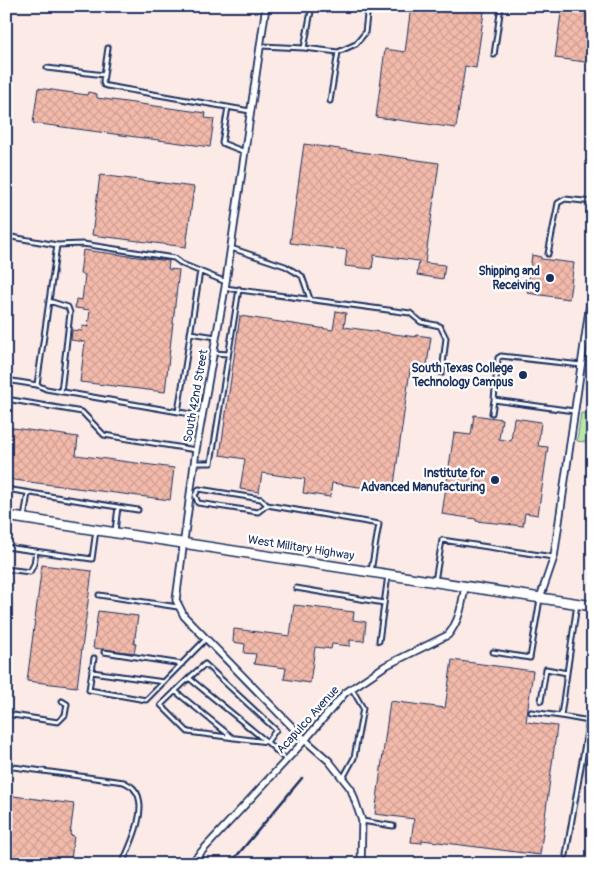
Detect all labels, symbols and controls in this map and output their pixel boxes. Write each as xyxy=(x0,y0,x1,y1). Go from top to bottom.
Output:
place label: Shipping and Receiving xyxy=(478,264,540,293)
marker: Shipping and Receiving xyxy=(544,272,556,284)
street label: South 42nd Street xyxy=(180,348,212,444)
place label: South Texas College Technology Campus xyxy=(411,361,514,390)
marker: South Texas College Technology Campus xyxy=(517,369,529,381)
place label: Institute for Advanced Manufacturing xyxy=(361,466,486,495)
marker: Institute for Advanced Manufacturing xyxy=(489,474,501,486)
street label: West Military Highway xyxy=(247,532,355,564)
street label: Acapulco Avenue xyxy=(274,683,342,757)

